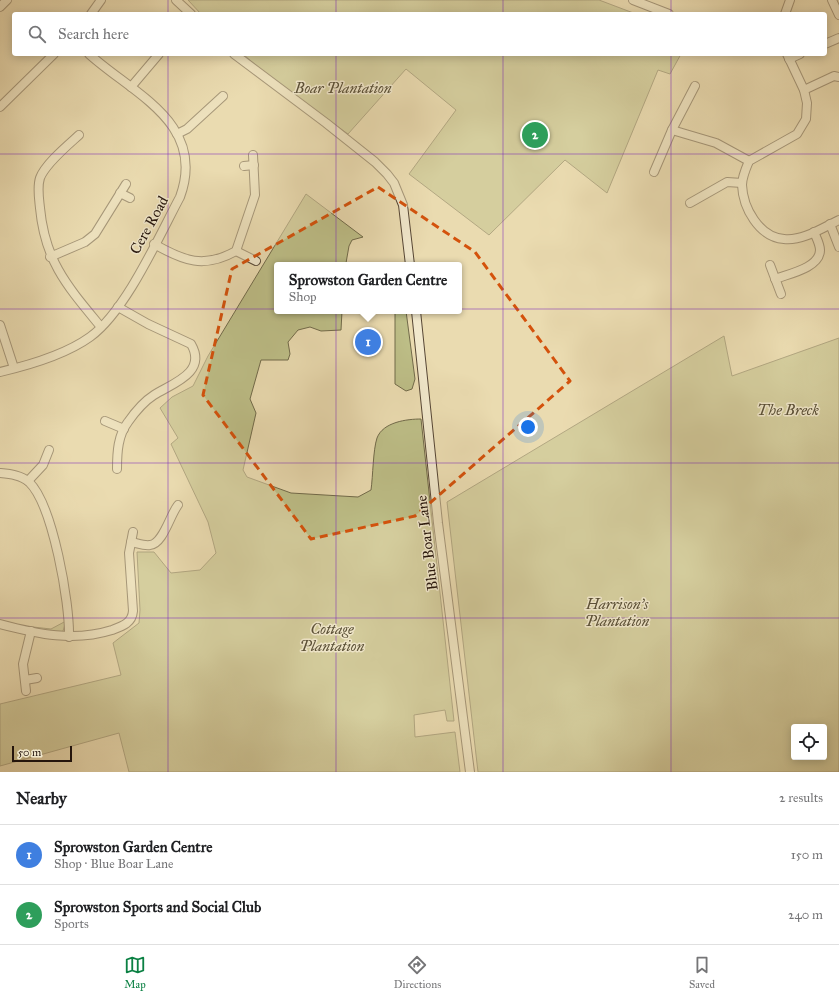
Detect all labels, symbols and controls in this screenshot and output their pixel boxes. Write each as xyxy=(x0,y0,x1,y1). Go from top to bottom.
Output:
search box xyxy=(12,12,827,56)
icon: search xyxy=(26,23,48,45)
text: Search here xyxy=(58,25,129,43)
park label: Boar Plantation xyxy=(293,79,392,97)
pin: 2 xyxy=(522,120,548,150)
street label: Cere Road xyxy=(126,192,172,257)
popup xyxy=(274,262,462,314)
text: Sprowston Garden Centre xyxy=(289,271,447,289)
text: Shop xyxy=(289,289,317,305)
pin: 1 xyxy=(355,327,381,357)
park label: The Breck xyxy=(757,401,819,419)
your location xyxy=(518,417,538,437)
street label: Blue Boar Lane xyxy=(412,494,442,592)
park label: Harrison's Plantation xyxy=(585,595,650,630)
park label: Cottage Plantation xyxy=(300,620,365,655)
map controls xyxy=(791,724,827,760)
button: locate xyxy=(791,724,827,760)
scale bar xyxy=(12,744,72,763)
text: 50 m xyxy=(18,746,41,759)
text: Nearby xyxy=(16,788,67,809)
text: 2 results xyxy=(779,790,823,806)
text: Sprowston Garden Centre xyxy=(54,838,212,856)
text: 1 xyxy=(26,847,32,863)
text: 150 m xyxy=(791,847,823,863)
text: Shop · Blue Boar Lane xyxy=(54,856,173,872)
text: Sprowston Sports and Social Club xyxy=(54,898,261,916)
text: 2 xyxy=(26,907,32,923)
text: 240 m xyxy=(788,907,823,923)
text: Sports xyxy=(54,916,89,932)
tab: Map xyxy=(124,954,146,991)
tab: Directions xyxy=(394,954,441,991)
tab: Saved xyxy=(689,954,715,991)

